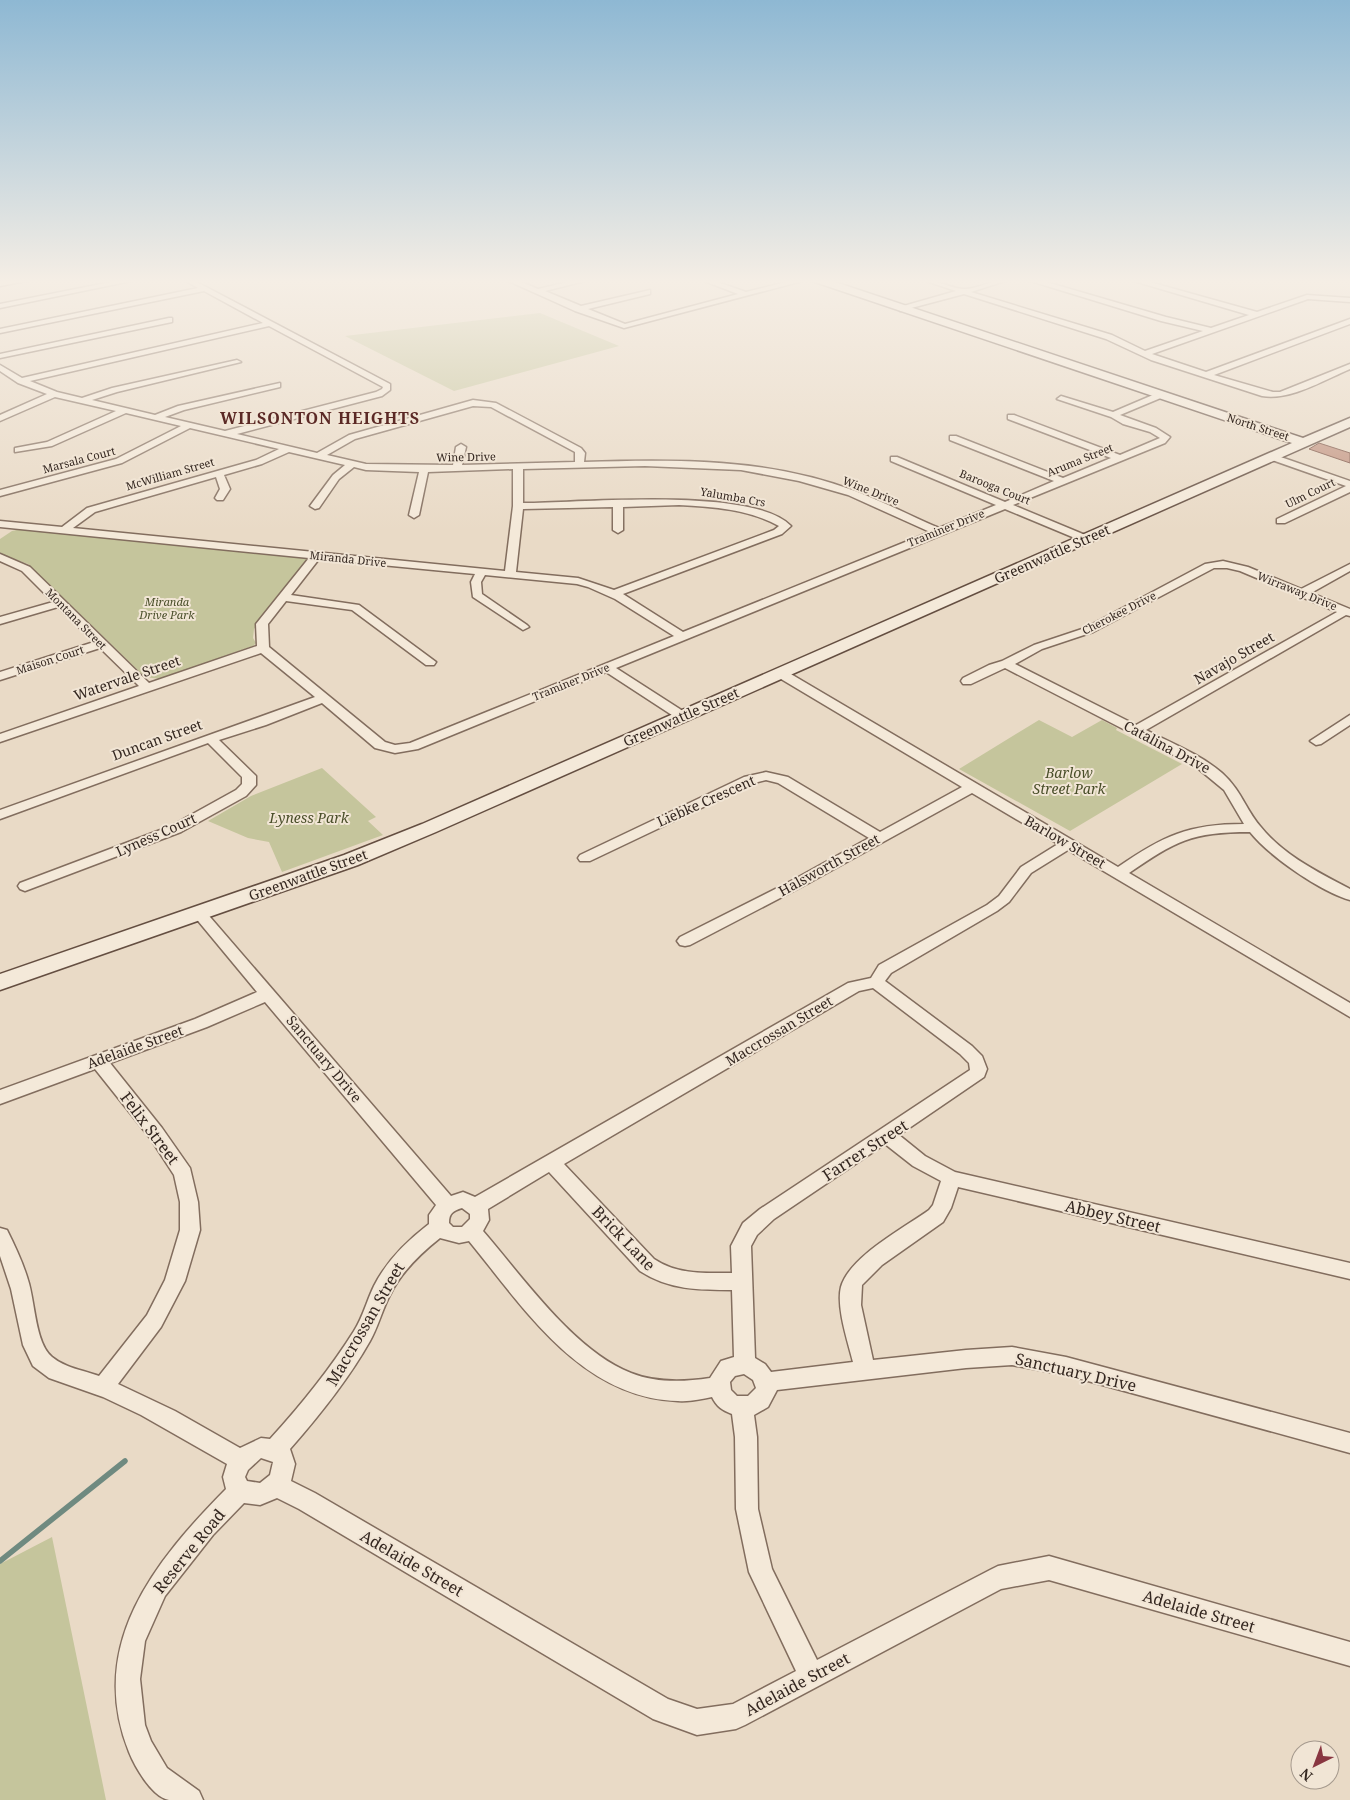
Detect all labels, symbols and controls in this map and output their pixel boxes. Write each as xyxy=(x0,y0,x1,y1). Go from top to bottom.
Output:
district label: WILSONTON HEIGHTS xyxy=(220,407,420,429)
street label: North Street xyxy=(1225,409,1291,444)
street label: Aruma Street xyxy=(1045,439,1115,480)
street label: Marsala Court xyxy=(41,443,117,476)
street label: Wine Drive xyxy=(436,448,496,465)
street label: McWilliam Street xyxy=(124,454,216,493)
street label: Barooga Court xyxy=(957,465,1033,508)
street label: Wine Drive xyxy=(841,472,902,509)
street label: Ulm Court xyxy=(1282,474,1337,511)
street label: Yalumba Crs xyxy=(698,483,767,510)
street label: Traminer Drive xyxy=(905,505,987,550)
street label: Greenwattle Street xyxy=(991,519,1113,588)
street label: Miranda Drive xyxy=(309,547,387,570)
street label: Wirraway Drive xyxy=(1255,568,1339,613)
street label: Montana Street xyxy=(43,585,110,653)
street label: Cherokee Drive xyxy=(1079,587,1158,638)
park label: Miranda Drive Park xyxy=(138,594,195,622)
street label: Navajo Street xyxy=(1190,627,1277,688)
street label: Maison Court xyxy=(14,641,86,678)
street label: Watervale Street xyxy=(71,650,183,705)
street label: Traminer Drive xyxy=(530,659,612,704)
street label: Greenwattle Street xyxy=(620,682,742,751)
street label: Duncan Street xyxy=(109,714,205,765)
street label: Catalina Drive xyxy=(1121,716,1214,777)
park label: Barlow Street Park xyxy=(1033,763,1106,798)
street label: Liebke Crescent xyxy=(654,770,758,831)
street label: Lyness Court xyxy=(113,808,199,861)
park label: Lyness Park xyxy=(268,808,350,827)
street label: Barlow Street xyxy=(1021,811,1109,873)
street label: Halsworth Street xyxy=(775,829,883,900)
street label: Greenwattle Street xyxy=(246,844,370,905)
street label: Maccrossan Street xyxy=(722,991,836,1070)
street label: Sanctuary Drive xyxy=(282,1011,366,1106)
street label: Adelaide Street xyxy=(84,1020,186,1073)
street label: Felix Street xyxy=(115,1087,185,1169)
street label: Farrer Street xyxy=(818,1114,912,1186)
street label: Abbey Street xyxy=(1063,1194,1163,1238)
street label: Brick Lane xyxy=(587,1201,661,1275)
street label: Maccrossan Street xyxy=(321,1258,409,1390)
street label: Sanctuary Drive xyxy=(1013,1347,1139,1397)
street label: Reserve Road xyxy=(148,1504,230,1598)
street label: Adelaide Street xyxy=(356,1525,468,1602)
street label: Adelaide Street xyxy=(1140,1584,1258,1638)
street label: Adelaide Street xyxy=(741,1647,854,1721)
north arrow xyxy=(1290,1740,1340,1790)
text: N xyxy=(1296,1764,1316,1786)

